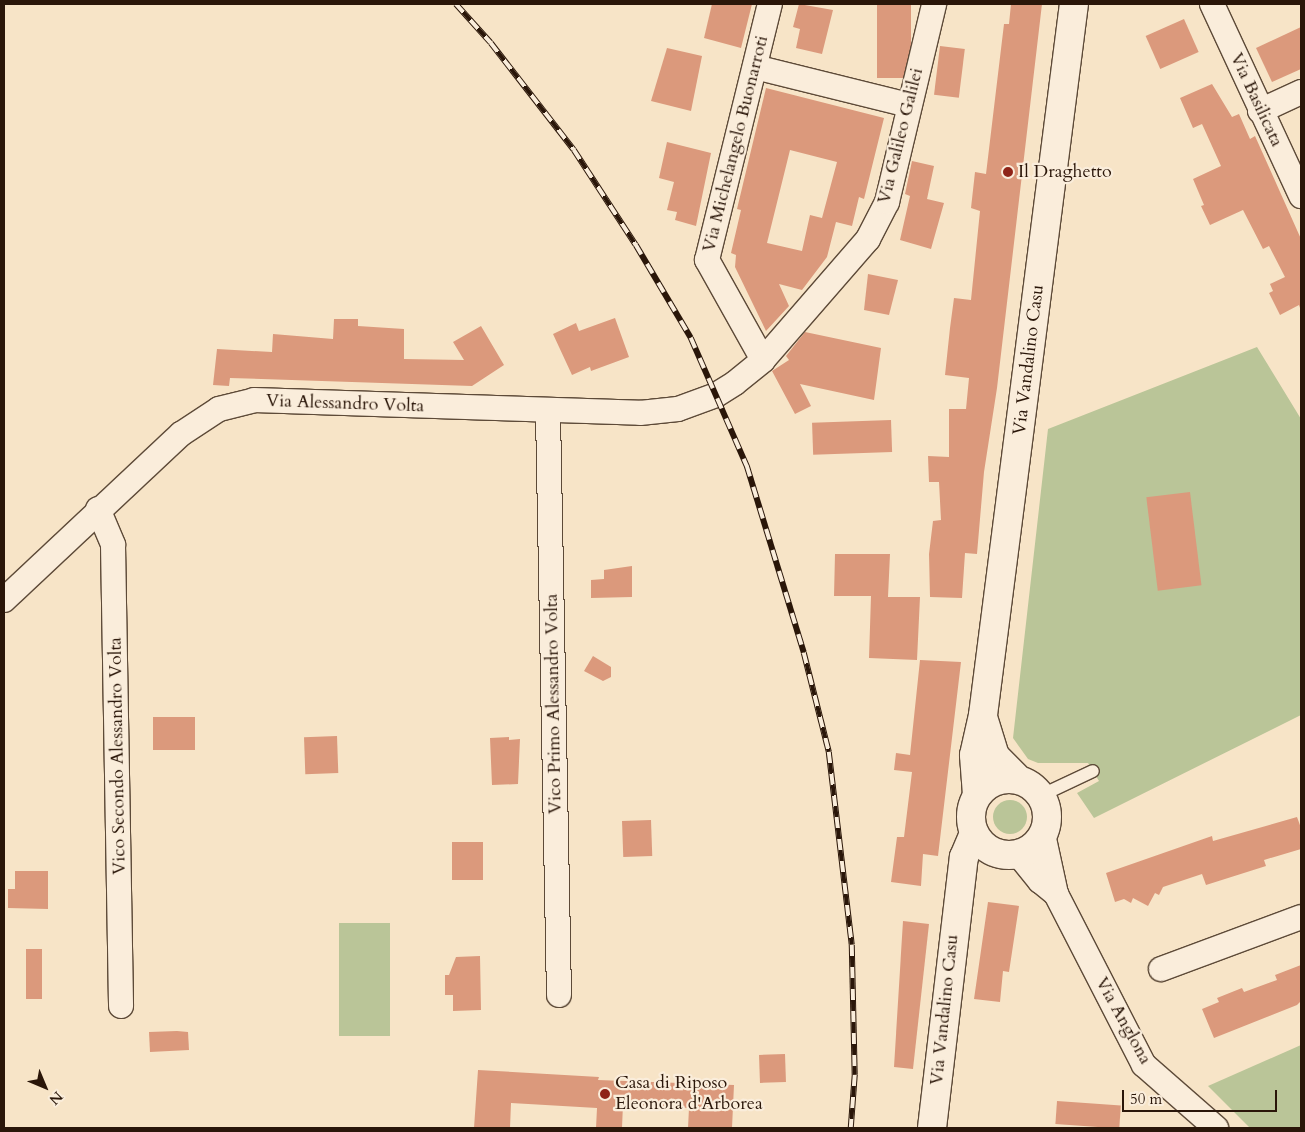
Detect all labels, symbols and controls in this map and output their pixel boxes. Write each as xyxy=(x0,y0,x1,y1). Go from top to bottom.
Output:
street label: Via Michelangelo Buonarroti xyxy=(699,33,773,255)
street label: Via Basilicata xyxy=(1225,50,1287,150)
street label: Via Galileo Galilei xyxy=(874,66,928,206)
place label: Il Draghetto xyxy=(1018,161,1112,183)
marker: Il Draghetto xyxy=(1002,166,1014,178)
street label: Via Vandalino Casu xyxy=(1009,284,1049,436)
street label: Via Alessandro Volta xyxy=(266,390,424,418)
street label: Vico Primo Alessandro Volta xyxy=(541,594,567,814)
street label: Vico Secondo Alessandro Volta xyxy=(105,637,131,875)
street label: Via Vandalino Casu xyxy=(926,934,964,1086)
street label: Via Anglona xyxy=(1090,974,1156,1068)
north arrow xyxy=(20,1062,70,1112)
place label: Casa di Riposo Eleonora d'Arborea xyxy=(615,1073,763,1116)
scale bar xyxy=(1125,1080,1280,1112)
text: N xyxy=(45,1087,67,1109)
marker: Casa di Riposo Eleonora d'Arborea xyxy=(599,1088,611,1100)
text: 50 m xyxy=(1130,1089,1162,1109)

